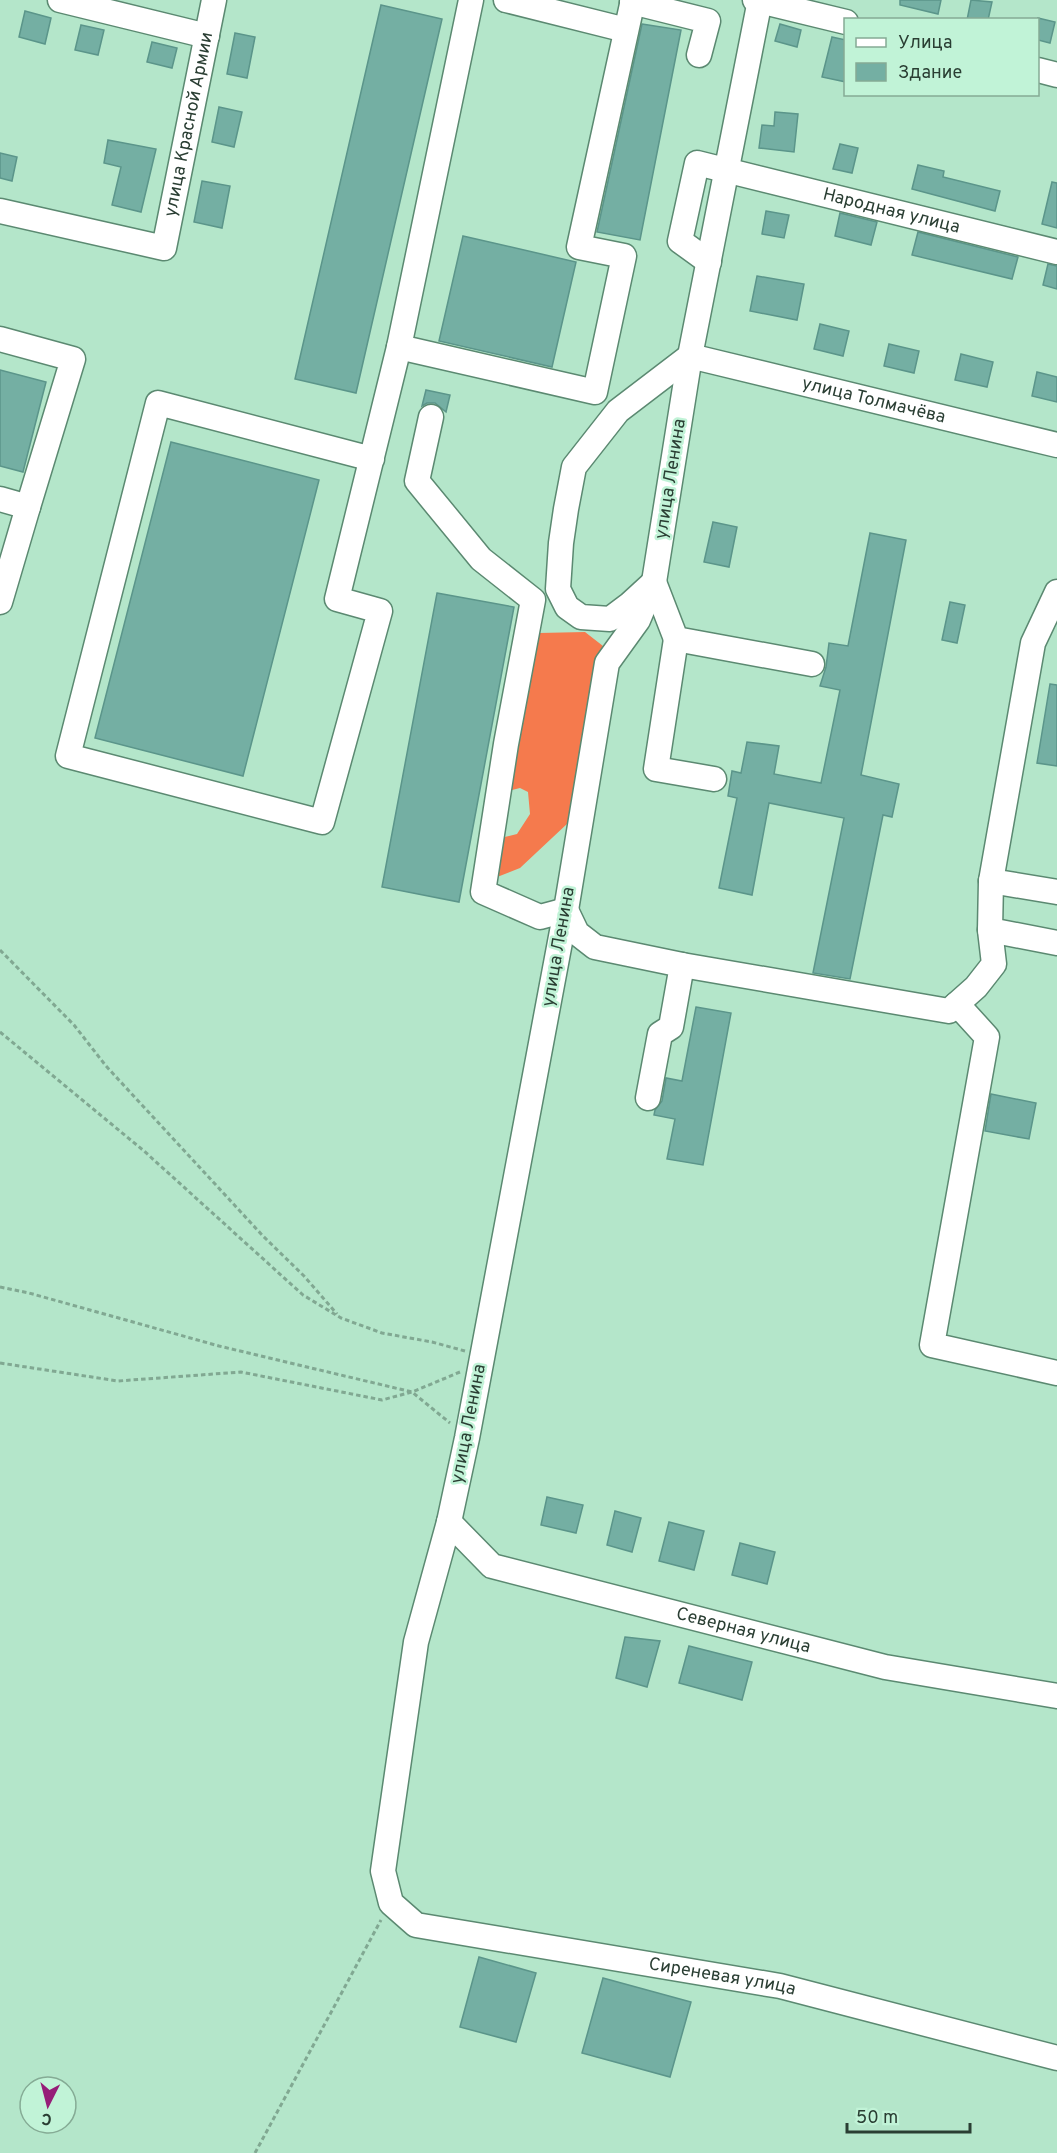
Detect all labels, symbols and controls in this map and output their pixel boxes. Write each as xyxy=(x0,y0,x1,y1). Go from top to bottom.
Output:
legend xyxy=(844,18,1039,96)
street label: улица Красной Армии xyxy=(159,30,219,219)
text: Улица xyxy=(898,32,952,55)
text: Здание xyxy=(898,62,962,85)
street label: Народная улица xyxy=(821,183,963,239)
street label: улица Толмачёва xyxy=(799,372,948,429)
street label: улица Ленина xyxy=(650,417,692,541)
street label: улица Ленина xyxy=(537,885,581,1009)
street label: улица Ленина xyxy=(446,1362,492,1486)
street label: Северная улица xyxy=(674,1602,813,1659)
street label: Сиреневая улица xyxy=(647,1953,798,2001)
north arrow xyxy=(18,2075,78,2135)
scale bar xyxy=(847,2096,970,2134)
text: С xyxy=(41,2107,53,2128)
text: 50 m xyxy=(856,2107,898,2130)

